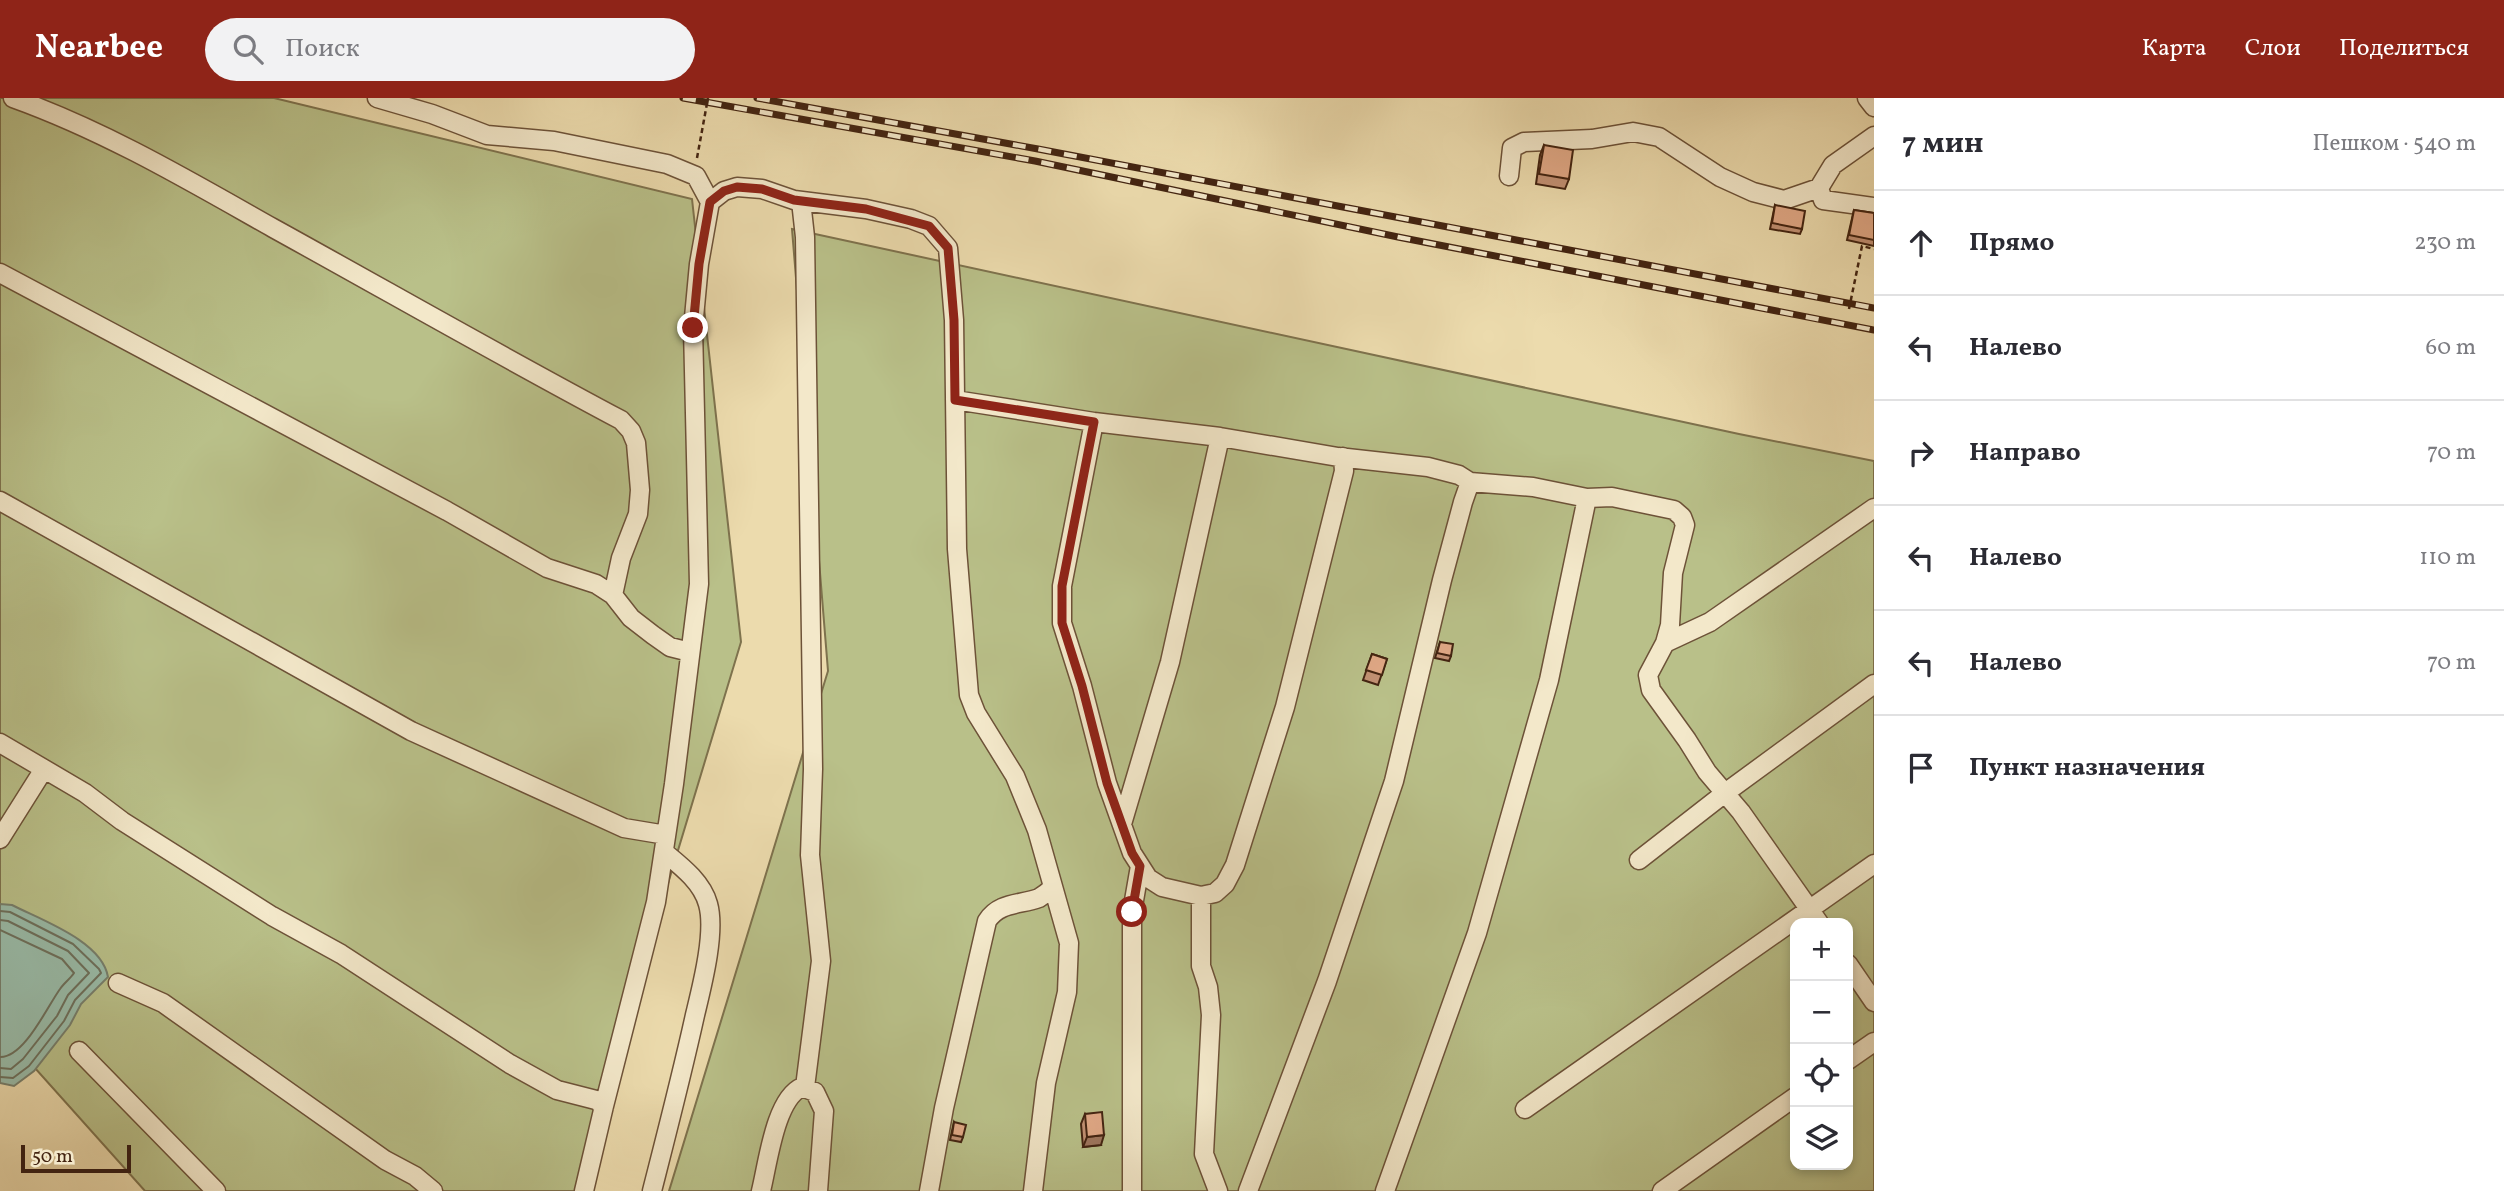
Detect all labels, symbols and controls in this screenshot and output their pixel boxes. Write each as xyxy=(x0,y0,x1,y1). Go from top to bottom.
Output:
search box xyxy=(205,18,695,81)
text: Nearbee xyxy=(35,26,163,72)
icon: search xyxy=(229,30,267,68)
text: Поиск xyxy=(285,31,360,67)
text: Карта xyxy=(2142,32,2207,66)
text: Слои xyxy=(2245,32,2301,66)
text: Поделиться xyxy=(2339,32,2469,66)
text: 7 мин xyxy=(1902,123,1984,165)
text: Пешком · 540 m xyxy=(2313,128,2476,160)
icon: ahead xyxy=(1902,224,1940,262)
text: Прямо xyxy=(1969,225,2054,261)
text: 230 m xyxy=(2414,227,2476,259)
route end xyxy=(677,312,708,343)
icon: left xyxy=(1902,329,1940,367)
text: Налево xyxy=(1969,330,2062,366)
text: 60 m xyxy=(2426,332,2476,364)
icon: right xyxy=(1902,434,1940,472)
text: Направо xyxy=(1969,435,2081,471)
text: 70 m xyxy=(2427,437,2476,469)
icon: left xyxy=(1902,539,1940,577)
text: Налево xyxy=(1969,540,2062,576)
text: 110 m xyxy=(2419,542,2476,574)
icon: left xyxy=(1902,644,1940,682)
text: Налево xyxy=(1969,645,2062,681)
text: 70 m xyxy=(2427,647,2476,679)
icon: arrive xyxy=(1902,749,1940,787)
text: Пункт назначения xyxy=(1969,750,2205,786)
route start xyxy=(1116,896,1147,927)
map controls xyxy=(1790,918,1853,1170)
button: + xyxy=(1790,918,1853,981)
button: − xyxy=(1790,981,1853,1044)
button: locate xyxy=(1790,1044,1853,1107)
button: layers xyxy=(1790,1107,1853,1170)
scale bar xyxy=(21,1142,131,1174)
text: 50 m xyxy=(32,1144,73,1170)

